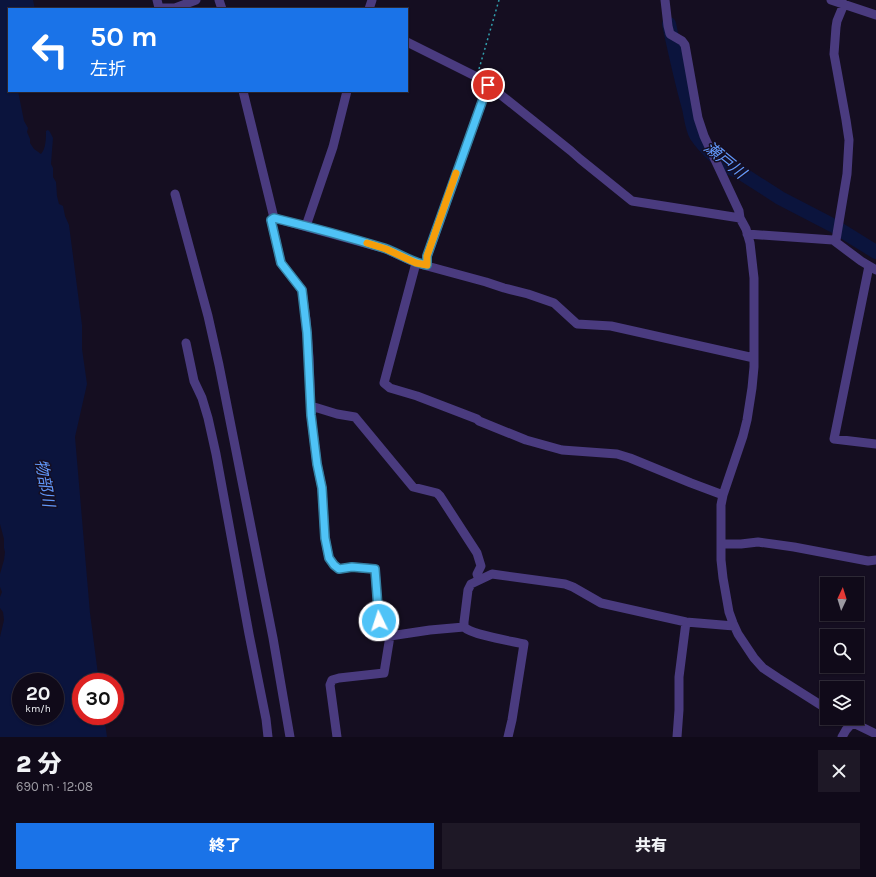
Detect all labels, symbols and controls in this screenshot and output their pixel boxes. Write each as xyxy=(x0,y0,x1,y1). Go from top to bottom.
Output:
text: 50 m xyxy=(90,20,158,53)
icon: left xyxy=(24,24,76,76)
text: 左折 xyxy=(90,58,126,80)
pin xyxy=(471,68,505,102)
icon: arrive xyxy=(477,74,499,96)
water label: 瀬戸川 xyxy=(700,138,751,184)
water label: 物部川 xyxy=(31,458,59,510)
north arrow xyxy=(820,577,864,621)
map controls xyxy=(820,577,864,725)
position arrow xyxy=(358,600,400,642)
button: search xyxy=(820,629,864,673)
speed limit sign: 30 xyxy=(72,673,124,725)
button: layers xyxy=(820,681,864,725)
text: 20 xyxy=(26,682,50,705)
text: km/h xyxy=(25,703,51,715)
text: 2 分 xyxy=(16,750,62,778)
button: close xyxy=(818,750,860,792)
text: 690 m · 12:08 xyxy=(16,779,93,794)
button: 終了 xyxy=(16,823,434,869)
button: 共有 xyxy=(442,823,860,869)

